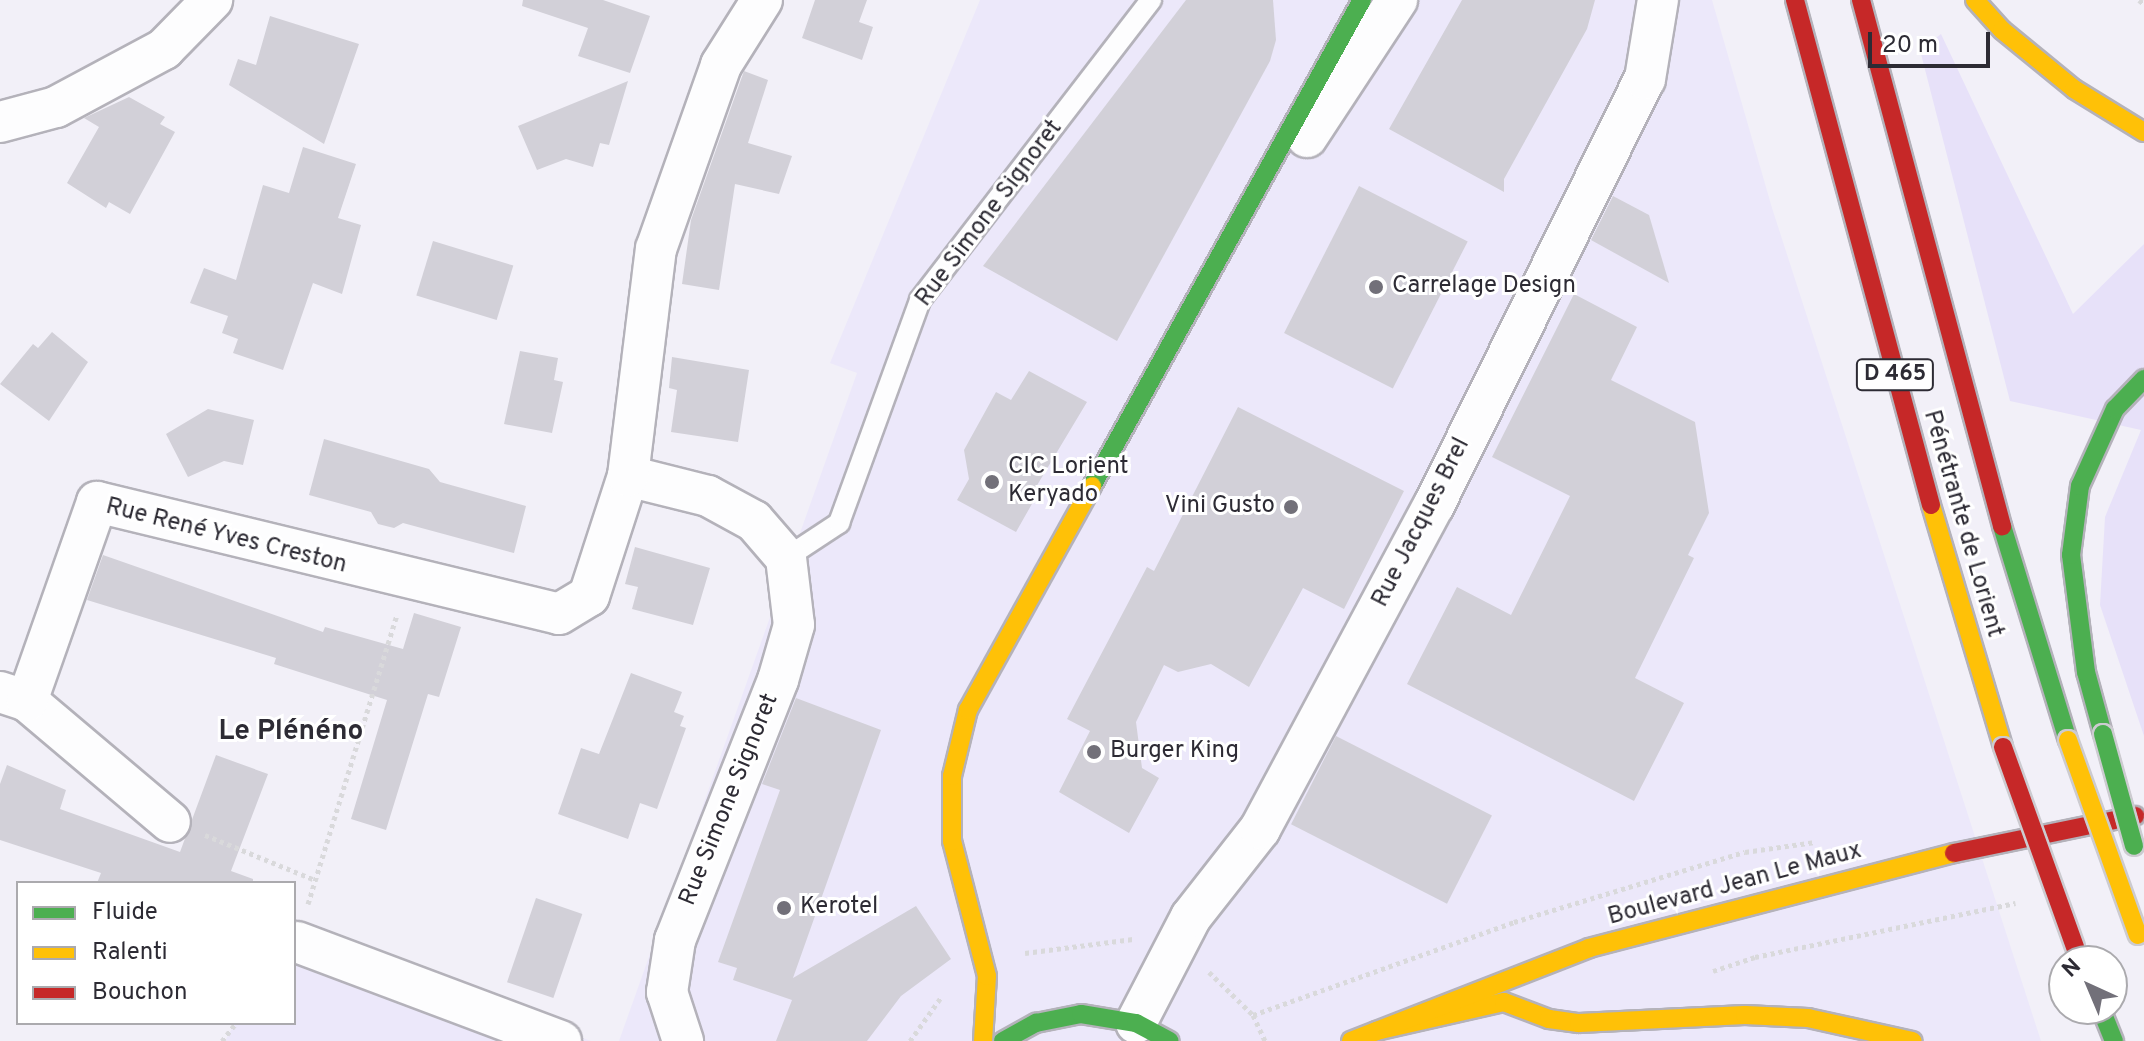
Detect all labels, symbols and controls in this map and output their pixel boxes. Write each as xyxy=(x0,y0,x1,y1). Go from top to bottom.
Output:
scale bar xyxy=(1872,16,1994,66)
text: 20 m xyxy=(1882,31,1938,61)
street label: Rue Simone Signoret xyxy=(910,115,1070,313)
place label: Carrelage Design xyxy=(1392,273,1576,301)
marker: Carrelage Design xyxy=(1367,278,1385,296)
road number: D 465 xyxy=(1855,357,1935,393)
street label: Pénétrante de Lorient xyxy=(1916,407,2008,641)
street label: Rue Jacques Brel xyxy=(1367,434,1477,612)
place label: CIC Lorient Keryado xyxy=(1008,454,1129,510)
marker: CIC Lorient Keryado xyxy=(983,473,1001,491)
street label: Rue René Yves Creston xyxy=(102,493,350,581)
place label: Vini Gusto xyxy=(1165,493,1275,521)
marker: Vini Gusto xyxy=(1282,498,1300,516)
street label: Rue Simone Signoret xyxy=(674,690,786,910)
district label: Le Plénéno xyxy=(219,715,363,749)
place label: Burger King xyxy=(1110,738,1239,766)
marker: Burger King xyxy=(1085,743,1103,761)
street label: Boulevard Jean Le Maux xyxy=(1605,837,1865,933)
legend xyxy=(16,881,296,1025)
place label: Kerotel xyxy=(800,894,878,922)
text: Fluide xyxy=(92,898,158,928)
marker: Kerotel xyxy=(775,899,793,917)
text: Ralenti xyxy=(92,938,168,968)
north arrow xyxy=(2048,945,2128,1025)
text: N xyxy=(2057,954,2087,984)
text: Bouchon xyxy=(92,978,187,1008)

